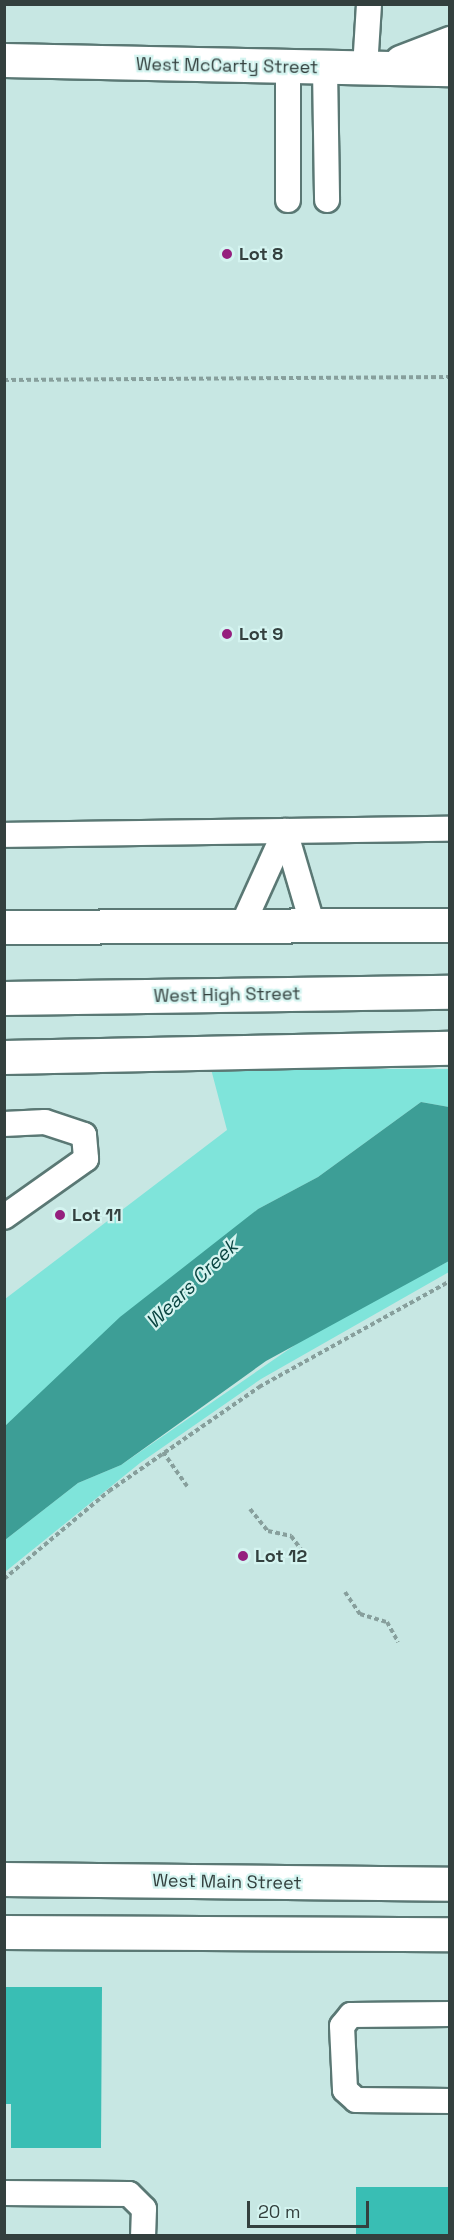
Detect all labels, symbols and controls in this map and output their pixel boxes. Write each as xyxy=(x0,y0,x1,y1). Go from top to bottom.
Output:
street label: West McCarty Street xyxy=(136,54,318,78)
place label: Lot 8 xyxy=(239,243,283,265)
marker: Lot 8 xyxy=(220,247,234,261)
place label: Lot 9 xyxy=(239,623,283,645)
marker: Lot 9 xyxy=(220,627,234,641)
street label: West High Street xyxy=(153,983,301,1007)
place label: Lot 11 xyxy=(72,1204,122,1226)
marker: Lot 11 xyxy=(53,1208,67,1222)
water label: Wears Creek xyxy=(141,1234,243,1334)
place label: Lot 12 xyxy=(255,1545,307,1567)
marker: Lot 12 xyxy=(236,1549,250,1563)
street label: West Main Street xyxy=(152,1870,302,1894)
scale bar xyxy=(250,2189,372,2227)
text: 20 m xyxy=(258,2200,301,2223)

